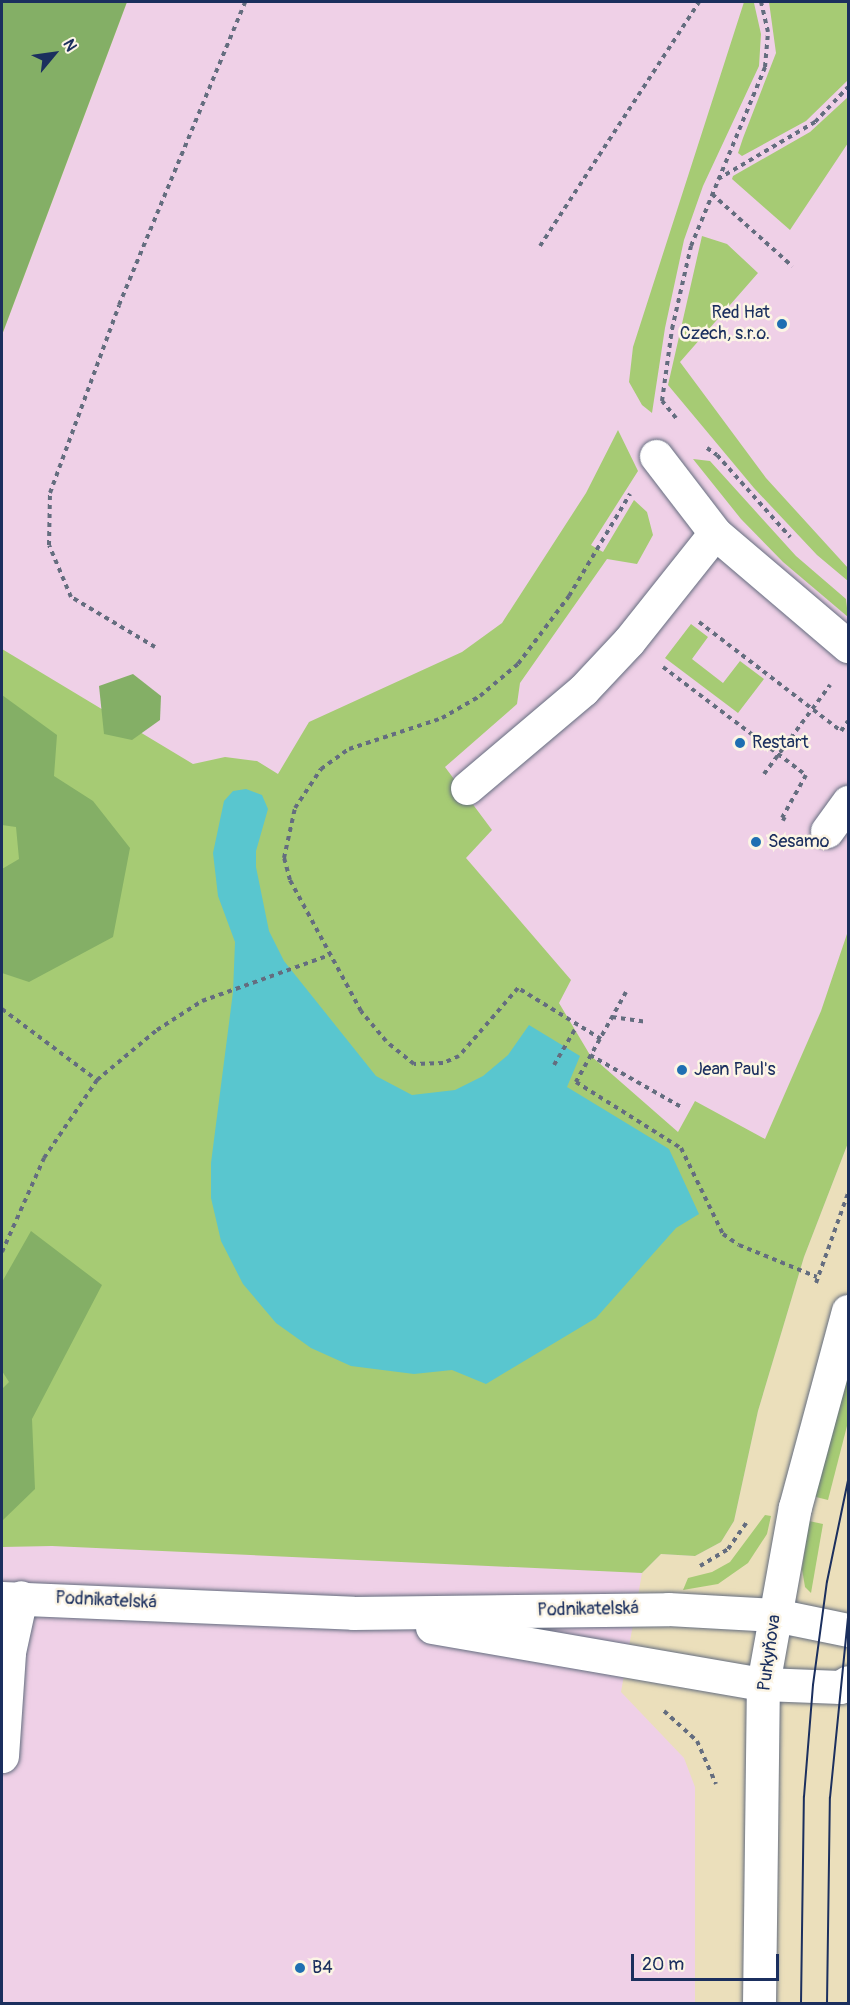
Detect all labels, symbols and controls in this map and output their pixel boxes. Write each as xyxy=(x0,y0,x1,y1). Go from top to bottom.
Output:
north arrow xyxy=(24,24,84,84)
text: N xyxy=(58,36,81,55)
place label: Red Hat Czech, s.r.o. xyxy=(680,303,770,346)
marker: Red Hat Czech, s.r.o. xyxy=(775,317,789,331)
place label: Restart xyxy=(752,732,809,754)
marker: Restart xyxy=(733,736,747,750)
place label: Sesamo xyxy=(768,831,829,853)
marker: Sesamo xyxy=(749,835,763,849)
place label: Jean Paul's xyxy=(694,1059,776,1081)
marker: Jean Paul's xyxy=(675,1063,689,1077)
street label: Podnikatelská xyxy=(55,1588,157,1614)
street label: Podnikatelská xyxy=(537,1598,639,1622)
street label: Purkyňova xyxy=(754,1613,786,1693)
scale bar xyxy=(634,1942,782,1980)
text: 20 m xyxy=(642,1953,684,1976)
place label: B4 xyxy=(312,1957,333,1979)
marker: B4 xyxy=(293,1961,307,1975)

